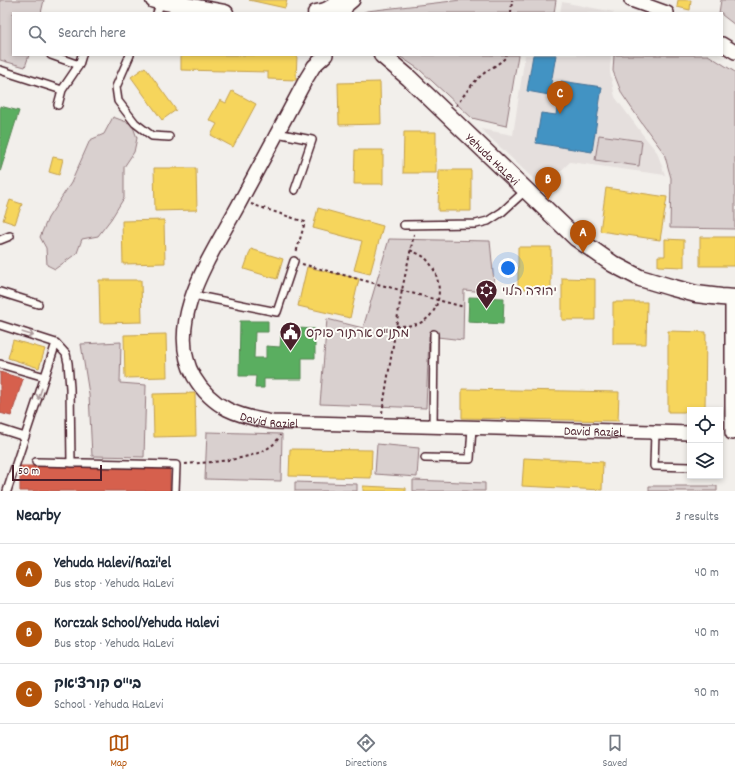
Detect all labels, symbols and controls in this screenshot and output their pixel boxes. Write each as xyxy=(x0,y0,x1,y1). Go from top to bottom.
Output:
search box xyxy=(12,12,723,56)
icon: search xyxy=(26,23,48,45)
text: Search here xyxy=(58,23,126,45)
pin: C xyxy=(547,81,573,114)
street label: Yehuda HaLevi xyxy=(460,130,523,192)
pin: B xyxy=(535,167,561,200)
pin: A xyxy=(570,220,596,253)
your location xyxy=(498,258,518,278)
synagogue icon: יהודה הלוי xyxy=(473,277,499,310)
place label: יהודה הלוי xyxy=(502,283,557,302)
public building icon: מתנ"ס ארתור פוקס xyxy=(277,319,303,352)
place label: מתנ"ס ארתור פוקס xyxy=(306,325,409,344)
one-way arrow xyxy=(22,331,35,338)
one-way arrow xyxy=(35,387,43,399)
map controls xyxy=(687,407,723,479)
button: locate xyxy=(687,407,723,443)
street label: David Raziel xyxy=(237,408,298,435)
street label: David Raziel xyxy=(564,423,622,443)
button: layers xyxy=(687,443,723,479)
scale bar xyxy=(12,463,102,482)
text: 50 m xyxy=(18,464,39,480)
text: Nearby xyxy=(16,505,60,529)
text: 3 results xyxy=(675,508,719,527)
text: Yehuda Halevi/Razi'el xyxy=(54,553,171,575)
text: A xyxy=(25,564,33,583)
text: 40 m xyxy=(695,564,719,583)
text: Bus stop · Yehuda HaLevi xyxy=(54,575,174,594)
text: Korczak School/Yehuda Halevi xyxy=(54,613,219,635)
text: B xyxy=(26,624,32,643)
text: 40 m xyxy=(695,624,719,643)
text: Bus stop · Yehuda HaLevi xyxy=(54,635,174,654)
text: בי''ס קורצ'אק xyxy=(54,674,141,696)
text: C xyxy=(26,684,32,703)
text: 90 m xyxy=(694,684,719,703)
text: School · Yehuda HaLevi xyxy=(54,696,163,715)
tab: Map xyxy=(108,732,130,772)
tab: Directions xyxy=(345,732,387,772)
tab: Saved xyxy=(603,732,627,772)

